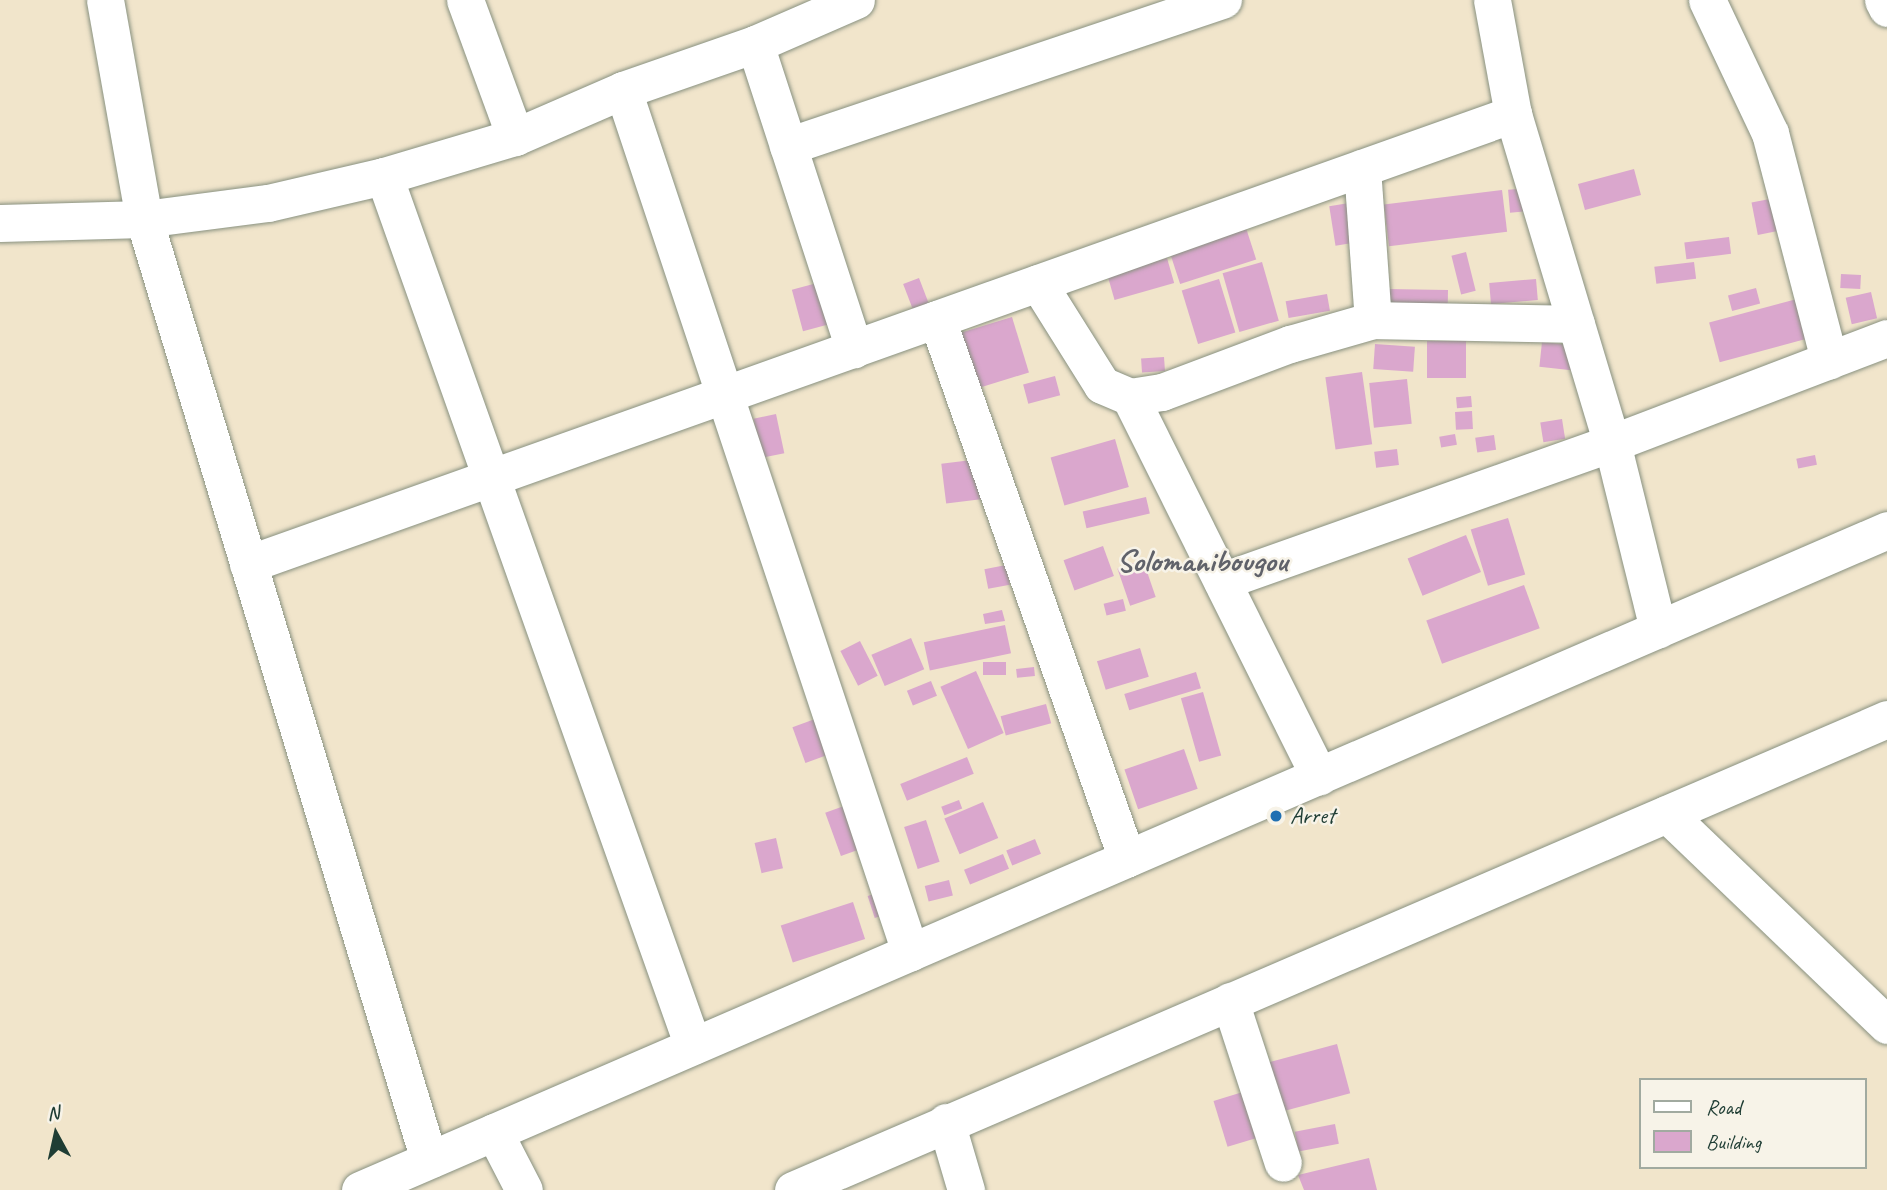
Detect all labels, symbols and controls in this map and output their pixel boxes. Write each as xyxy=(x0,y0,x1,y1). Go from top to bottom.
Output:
district label: Solomanibougou xyxy=(1116,542,1288,580)
place label: Arret xyxy=(1290,802,1335,830)
marker: Arret xyxy=(1268,808,1284,824)
legend xyxy=(1638,1078,1866,1169)
text: Road xyxy=(1706,1094,1741,1120)
north arrow xyxy=(21,1099,91,1169)
text: N xyxy=(46,1101,61,1126)
text: Building xyxy=(1706,1129,1761,1155)

